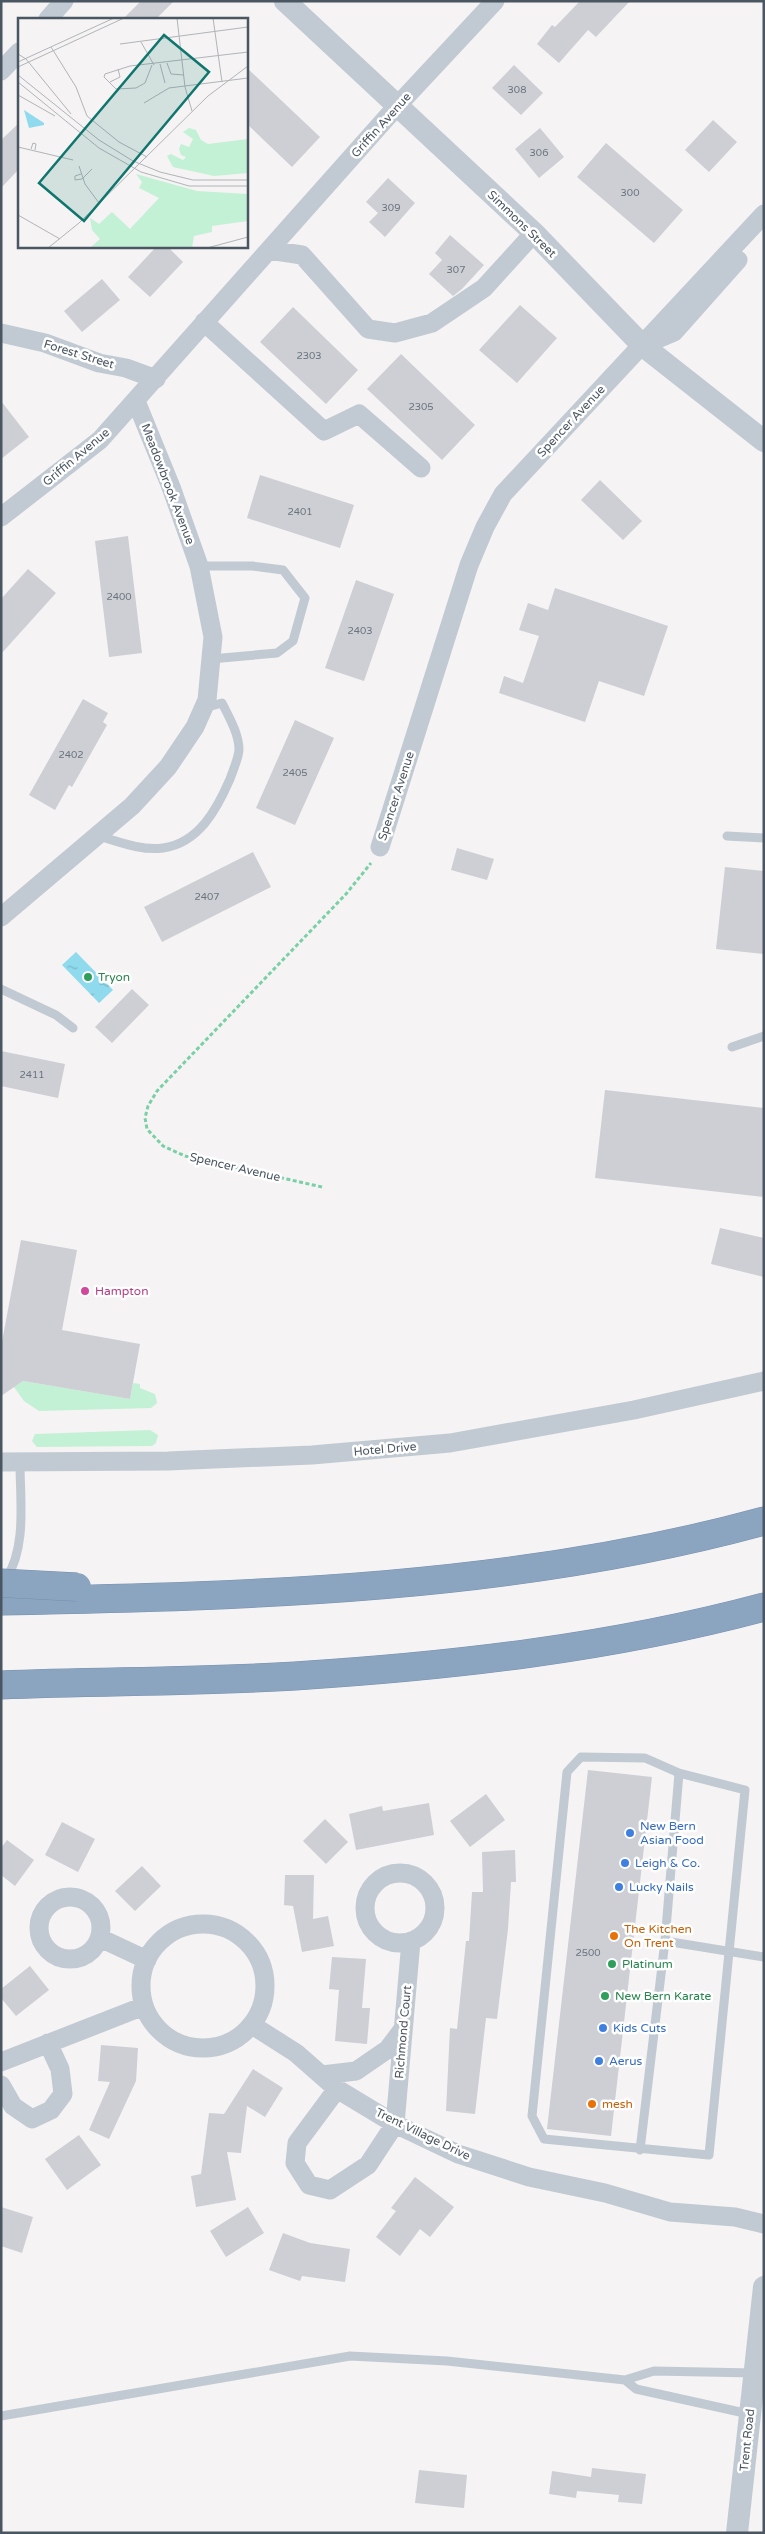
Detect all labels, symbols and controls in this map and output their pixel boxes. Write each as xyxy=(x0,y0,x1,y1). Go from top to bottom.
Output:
inset map xyxy=(18,18,248,248)
house number: 308 xyxy=(508,84,526,96)
street label: Griffin Avenue xyxy=(348,90,414,160)
house number: 306 xyxy=(530,147,548,159)
house number: 300 xyxy=(621,187,639,199)
street label: Simmons Street xyxy=(485,188,560,261)
house number: 309 xyxy=(382,202,400,214)
house number: 307 xyxy=(447,264,465,276)
street label: Forest Street xyxy=(42,337,116,371)
house number: 2303 xyxy=(296,350,322,362)
street label: Spencer Avenue xyxy=(534,382,608,460)
house number: 2305 xyxy=(408,401,434,413)
street label: Meadowbrook Avenue xyxy=(138,422,198,547)
street label: Griffin Avenue xyxy=(40,425,112,489)
house number: 2401 xyxy=(287,506,313,518)
house number: 2400 xyxy=(106,591,132,603)
house number: 2403 xyxy=(347,625,373,637)
house number: 2402 xyxy=(58,749,84,761)
street label: Spencer Avenue xyxy=(375,750,417,842)
house number: 2405 xyxy=(282,767,308,779)
house number: 2407 xyxy=(194,891,220,903)
place label: Tryon xyxy=(98,970,130,984)
marker: Tryon xyxy=(82,971,94,983)
house number: 2411 xyxy=(19,1069,45,1081)
street label: Spencer Avenue xyxy=(188,1150,282,1184)
place label: Hampton xyxy=(95,1284,148,1298)
marker: Hampton xyxy=(79,1285,91,1297)
street label: Hotel Drive xyxy=(353,1439,417,1459)
place label: New Bern Asian Food xyxy=(640,1819,704,1847)
marker: New Bern Asian Food xyxy=(624,1827,636,1839)
place label: Leigh & Co. xyxy=(635,1856,700,1870)
marker: Leigh & Co. xyxy=(619,1857,631,1869)
place label: Lucky Nails xyxy=(629,1880,694,1894)
marker: Lucky Nails xyxy=(613,1881,625,1893)
place label: The Kitchen On Trent xyxy=(624,1922,692,1950)
marker: The Kitchen On Trent xyxy=(608,1930,620,1942)
house number: 2500 xyxy=(575,1947,601,1959)
place label: Platinum xyxy=(622,1957,673,1971)
marker: Platinum xyxy=(606,1958,618,1970)
street label: Richmond Court xyxy=(392,1984,414,2079)
place label: New Bern Karate xyxy=(615,1989,711,2003)
marker: New Bern Karate xyxy=(599,1990,611,2002)
place label: Kids Cuts xyxy=(613,2021,667,2035)
marker: Kids Cuts xyxy=(597,2022,609,2034)
place label: Aerus xyxy=(609,2054,643,2068)
marker: Aerus xyxy=(593,2055,605,2067)
place label: mesh xyxy=(602,2097,633,2111)
marker: mesh xyxy=(586,2098,598,2110)
street label: Trent Village Drive xyxy=(373,2105,473,2163)
street label: Trent Road xyxy=(737,2408,757,2472)

